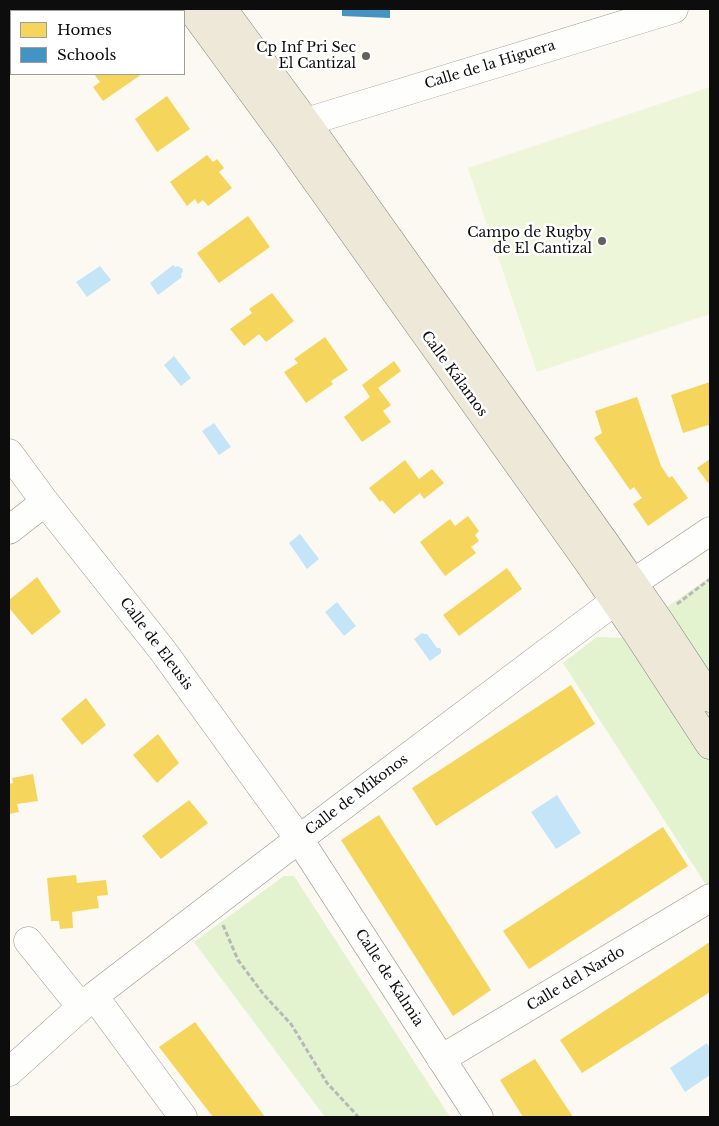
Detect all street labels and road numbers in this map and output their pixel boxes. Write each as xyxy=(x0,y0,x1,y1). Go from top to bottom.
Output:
street label: Calle de la Higuera xyxy=(423,37,557,93)
street label: Calle Kálamos xyxy=(417,328,491,420)
street label: Calle de Eleusis xyxy=(116,595,196,693)
street label: Calle de Mikonos xyxy=(302,751,412,839)
street label: Calle de Kalmia xyxy=(351,926,427,1030)
street label: Calle del Nardo xyxy=(524,943,628,1015)

